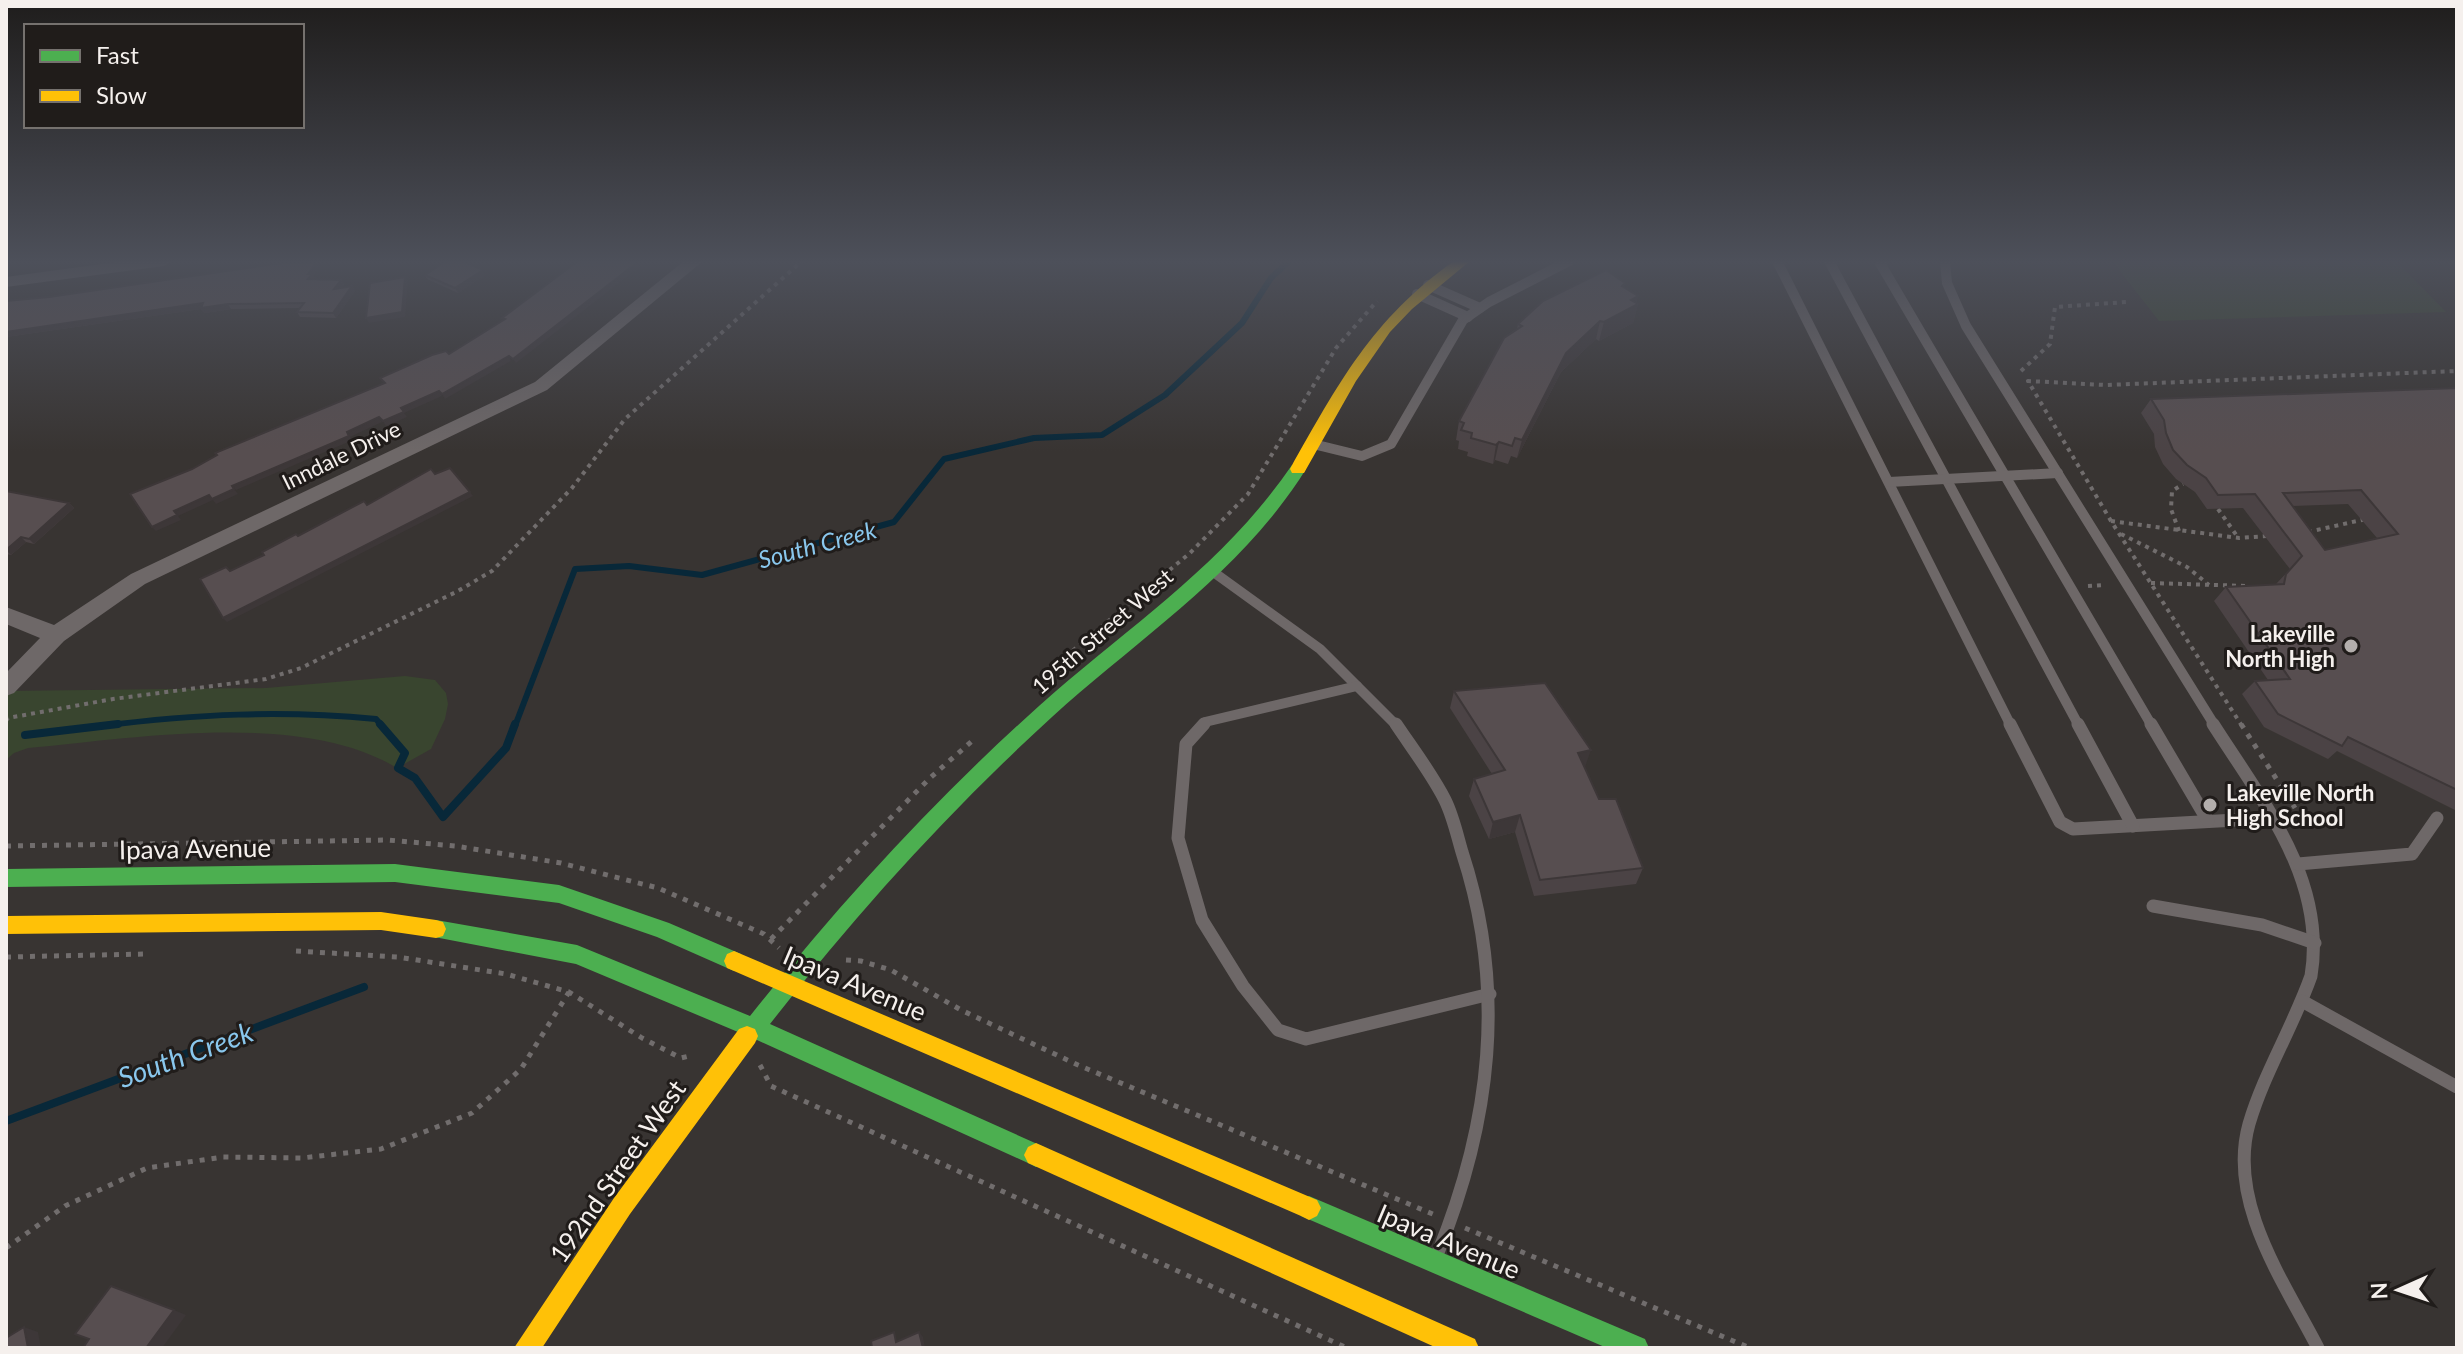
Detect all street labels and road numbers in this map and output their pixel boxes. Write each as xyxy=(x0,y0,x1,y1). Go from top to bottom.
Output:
street label: Inndale Drive xyxy=(277,415,405,495)
street label: 195th Street West xyxy=(1026,562,1178,700)
street label: Ipava Avenue xyxy=(119,831,271,865)
street label: Ipava Avenue xyxy=(779,939,931,1027)
street label: 192nd Street West xyxy=(542,1073,692,1268)
street label: Ipava Avenue xyxy=(1373,1197,1525,1285)

